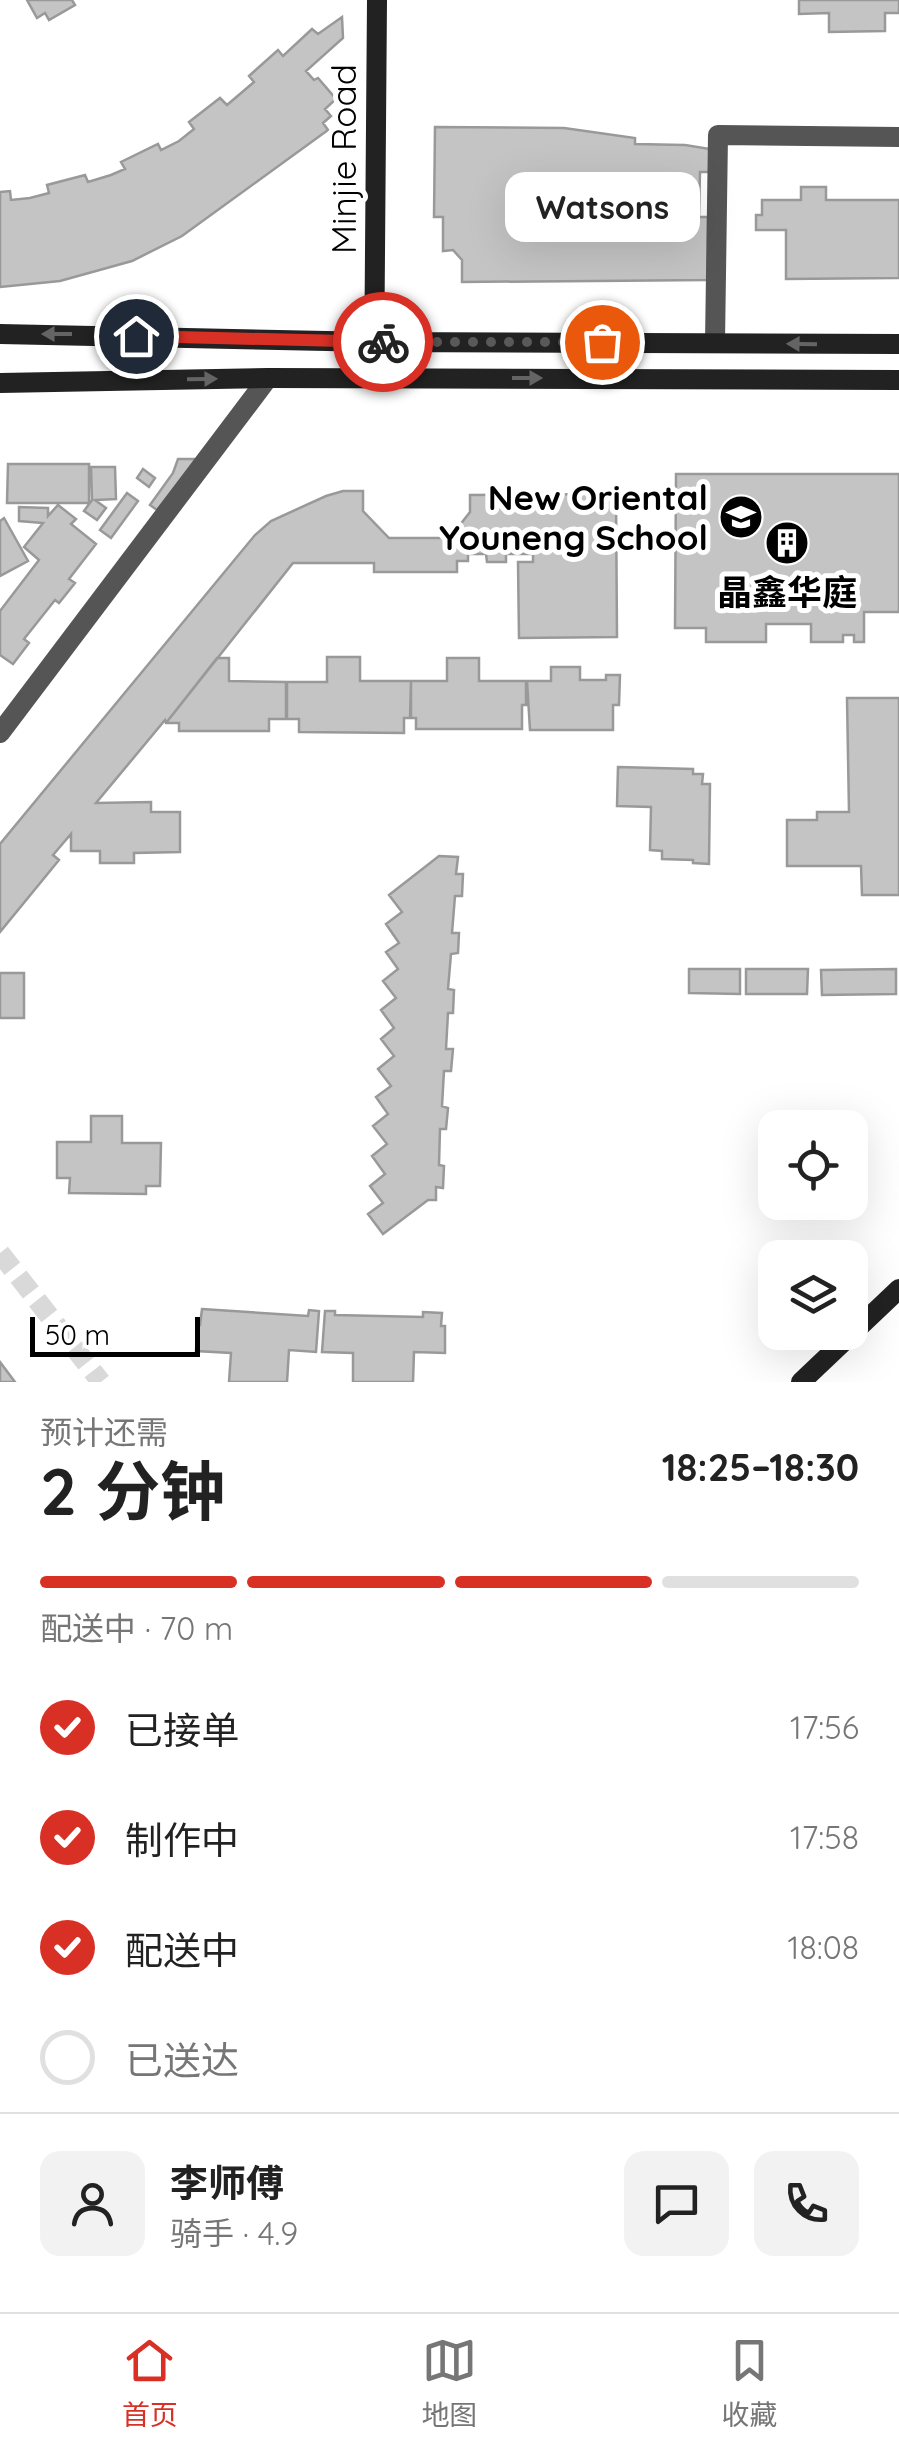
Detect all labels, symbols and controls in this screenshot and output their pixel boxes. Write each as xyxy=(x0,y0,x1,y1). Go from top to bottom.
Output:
street label: Minjie Road xyxy=(321,64,365,254)
callout: Watsons xyxy=(504,172,700,242)
text: Watsons xyxy=(536,187,669,227)
courier xyxy=(333,292,433,392)
pin xyxy=(94,294,179,379)
pin xyxy=(560,300,645,385)
icon: home xyxy=(109,309,164,364)
icon: bike xyxy=(356,315,411,370)
icon: bag xyxy=(575,315,630,370)
one-way arrow xyxy=(40,326,72,342)
one-way arrow xyxy=(785,335,817,351)
one-way arrow xyxy=(187,371,219,387)
one-way arrow xyxy=(512,371,544,387)
place label: New Oriental Youneng School xyxy=(439,475,708,559)
school or university icon: New Oriental Youneng School xyxy=(718,494,764,540)
building icon: 晶鑫华庭 xyxy=(764,520,810,566)
place label: 晶鑫华庭 xyxy=(717,570,857,614)
map controls xyxy=(758,1110,868,1350)
button: locate xyxy=(758,1110,868,1220)
button: layers xyxy=(758,1240,868,1350)
scale bar xyxy=(30,1312,200,1356)
text: 50 m xyxy=(45,1317,110,1352)
text: 预计还需 xyxy=(40,1412,168,1452)
text: 18:25–18:30 xyxy=(662,1443,859,1491)
text: 2 分钟 xyxy=(40,1450,225,1531)
text: 配送中 · 70 m xyxy=(40,1608,233,1648)
icon: check xyxy=(40,1700,95,1755)
text: 已接单 xyxy=(125,1706,239,1754)
text: 17:56 xyxy=(790,1707,859,1747)
icon: check xyxy=(40,1810,95,1865)
text: 制作中 xyxy=(125,1816,239,1864)
text: 17:58 xyxy=(790,1817,859,1857)
icon: check xyxy=(40,1920,95,1975)
text: 配送中 xyxy=(125,1926,239,1974)
text: 18:08 xyxy=(788,1927,859,1967)
text: 已送达 xyxy=(125,2036,239,2084)
button: person xyxy=(40,2151,145,2256)
button: chat xyxy=(624,2151,729,2256)
button: phone xyxy=(754,2151,859,2256)
text: 李师傅 xyxy=(170,2159,284,2207)
text: 骑手 · 4.9 xyxy=(170,2213,298,2253)
tab: 首页 xyxy=(122,2333,178,2433)
tab: 地图 xyxy=(421,2333,477,2433)
tab: 收藏 xyxy=(721,2333,777,2433)

